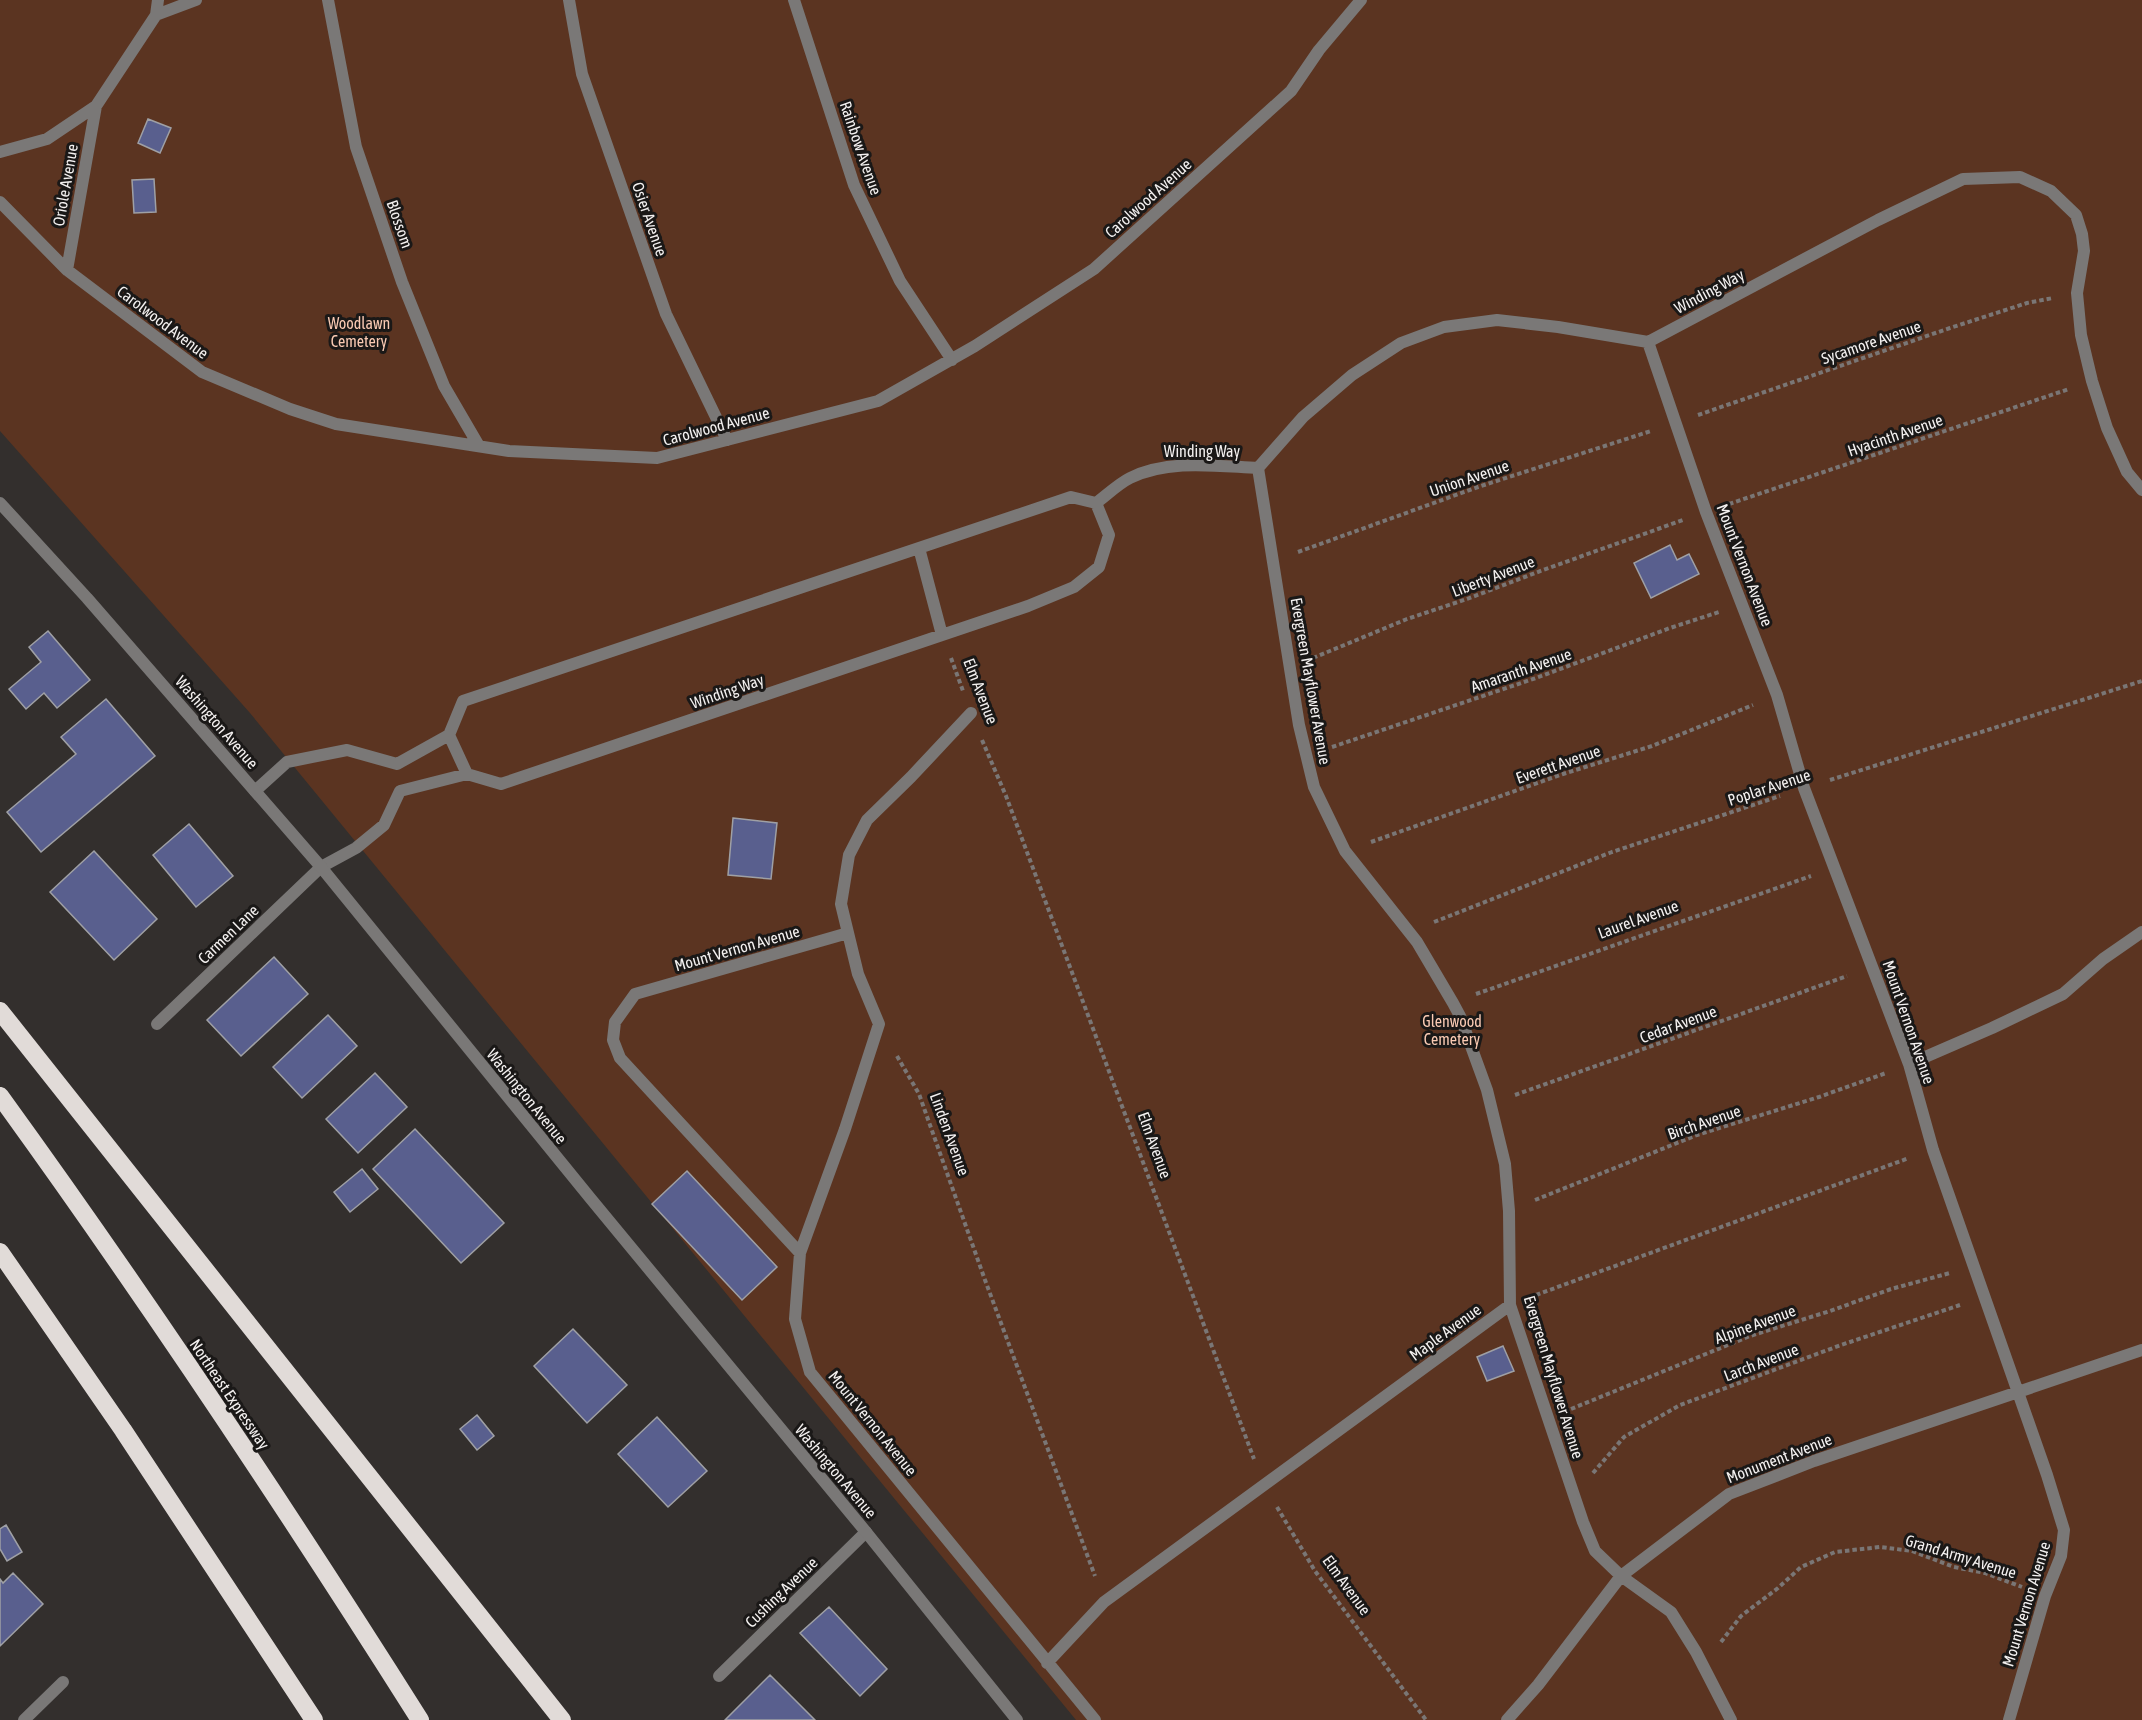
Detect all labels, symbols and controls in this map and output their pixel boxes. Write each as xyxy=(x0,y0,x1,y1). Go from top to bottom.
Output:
street label: Rainbow Avenue xyxy=(837,99,885,197)
street label: Oriole Avenue xyxy=(49,143,81,227)
street label: Carolwood Avenue xyxy=(1101,155,1195,241)
street label: Osier Avenue xyxy=(629,180,671,258)
street label: Blossom xyxy=(383,198,417,250)
street label: Winding Way xyxy=(1671,265,1748,318)
street label: Carolwood Avenue xyxy=(114,282,212,362)
park label: Woodlawn Cemetery xyxy=(328,314,390,351)
street label: Sycamore Avenue xyxy=(1819,317,1923,368)
street label: Carolwood Avenue xyxy=(661,403,771,449)
street label: Hyacinth Avenue xyxy=(1845,410,1945,461)
street label: Winding Way xyxy=(1164,442,1241,461)
street label: Union Avenue xyxy=(1427,456,1511,500)
street label: Mount Vernon Avenue xyxy=(1713,501,1777,629)
street label: Liberty Avenue xyxy=(1449,552,1537,601)
street label: Evergreen Mayflower Avenue xyxy=(1286,596,1335,766)
street label: Amaranth Avenue xyxy=(1468,644,1574,696)
street label: Elm Avenue xyxy=(960,656,1002,726)
street label: Winding Way xyxy=(688,670,767,713)
street label: Washington Avenue xyxy=(171,672,262,773)
street label: Everett Avenue xyxy=(1513,741,1603,787)
street label: Poplar Avenue xyxy=(1725,765,1813,810)
street label: Laurel Avenue xyxy=(1595,896,1681,942)
street label: Carmen Lane xyxy=(194,901,262,967)
street label: Mount Vernon Avenue xyxy=(672,922,802,974)
street label: Mount Vernon Avenue xyxy=(1879,958,1939,1086)
street label: Cedar Avenue xyxy=(1637,1002,1719,1046)
park label: Glenwood Cemetery xyxy=(1422,1012,1482,1049)
street label: Washington Avenue xyxy=(483,1045,571,1148)
street label: Linden Avenue xyxy=(927,1090,973,1178)
street label: Birch Avenue xyxy=(1665,1101,1743,1143)
street label: Elm Avenue xyxy=(1135,1109,1175,1181)
street label: Evergreen Mayflower Avenue xyxy=(1520,1293,1587,1461)
street label: Maple Avenue xyxy=(1406,1300,1485,1365)
street label: Alpine Avenue xyxy=(1712,1301,1798,1348)
street label: Northeast Expressway xyxy=(186,1336,274,1453)
street label: Larch Avenue xyxy=(1721,1340,1801,1384)
street label: Mount Vernon Avenue xyxy=(825,1367,921,1479)
street label: Washington Avenue xyxy=(791,1421,880,1522)
street label: Monument Avenue xyxy=(1724,1430,1834,1486)
street label: Grand Army Avenue xyxy=(1903,1531,2019,1582)
street label: Mount Vernon Avenue xyxy=(1998,1539,2054,1669)
street label: Elm Avenue xyxy=(1319,1552,1375,1618)
street label: Cushing Avenue xyxy=(741,1553,821,1632)

